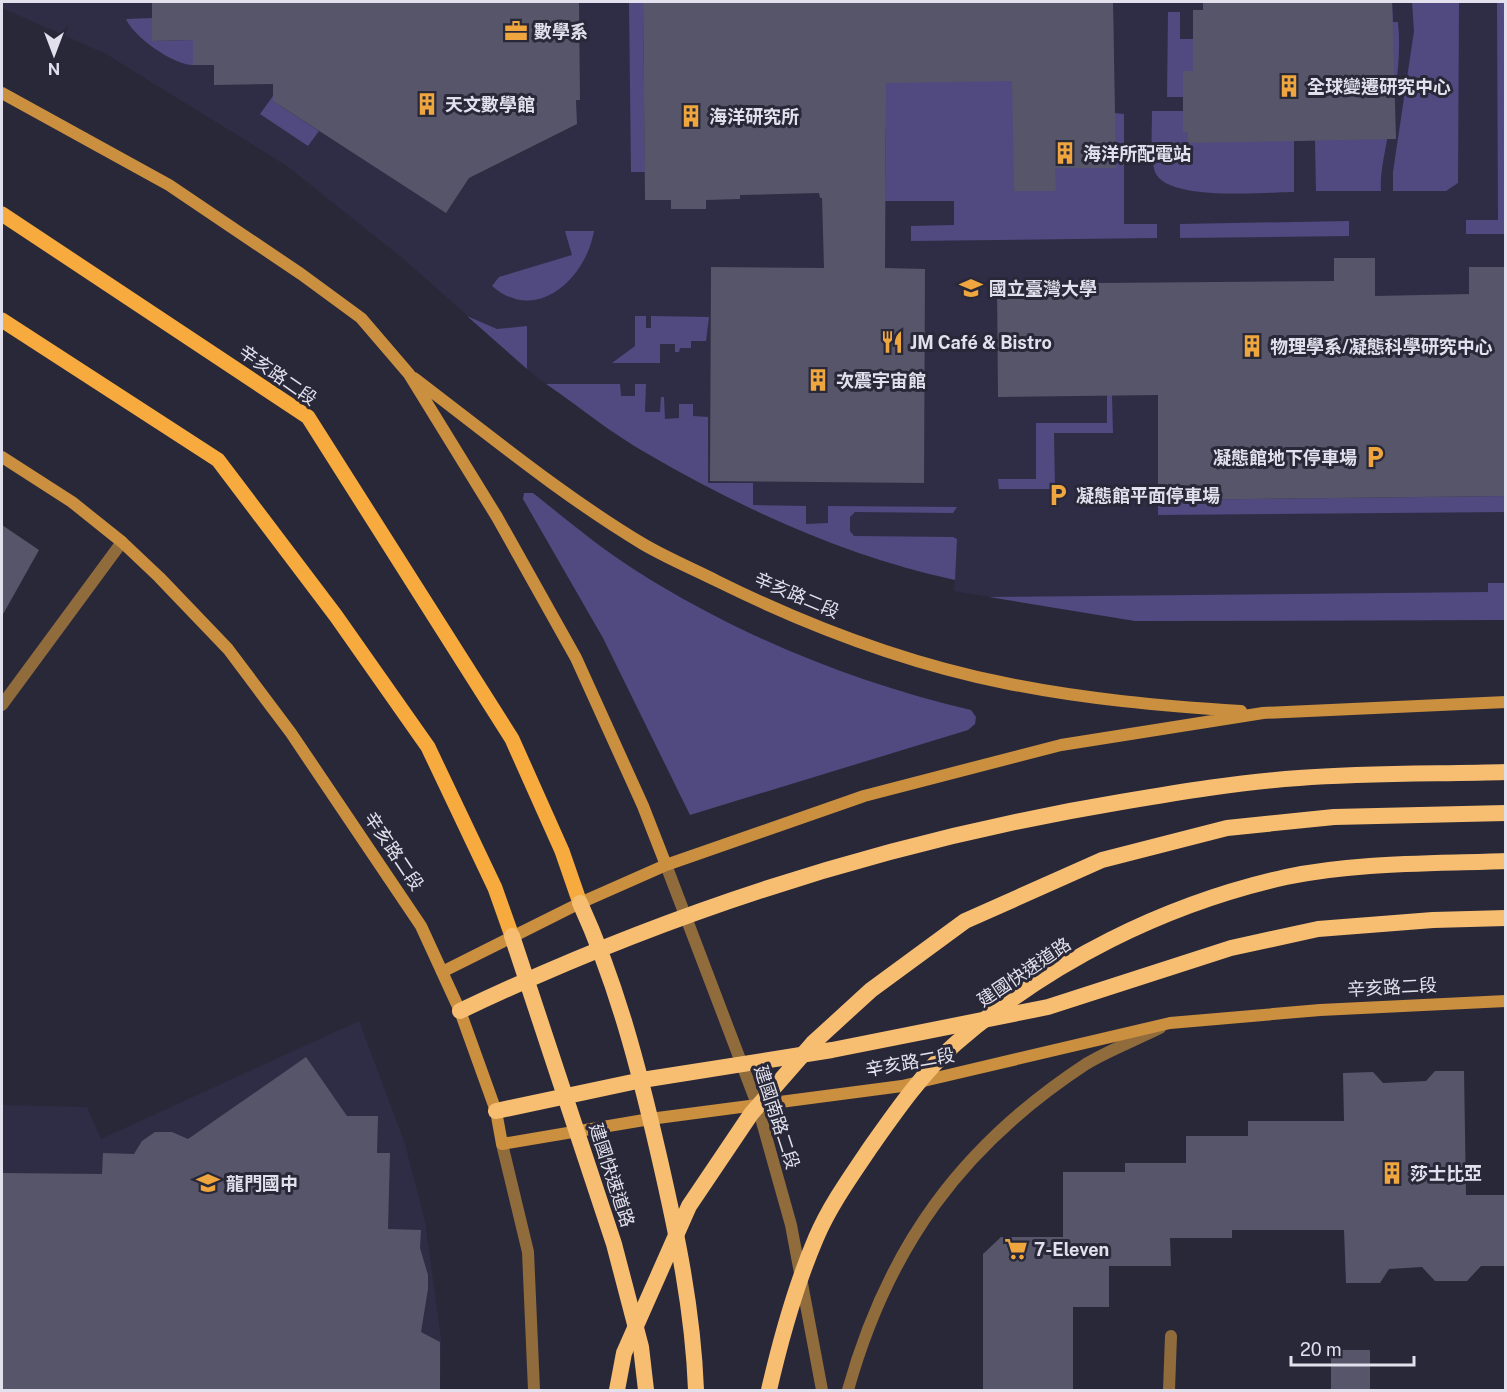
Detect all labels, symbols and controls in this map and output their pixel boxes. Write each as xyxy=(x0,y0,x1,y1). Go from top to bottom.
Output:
office icon: 數學系 xyxy=(503,18,529,44)
place label: 數學系 xyxy=(534,21,588,42)
north arrow xyxy=(24,24,84,84)
text: N xyxy=(48,59,60,78)
building icon: 全球變遷研究中心 xyxy=(1276,73,1302,99)
place label: 全球變遷研究中心 xyxy=(1307,76,1451,97)
building icon: 天文數學館 xyxy=(414,91,440,117)
place label: 天文數學館 xyxy=(445,94,535,115)
building icon: 海洋研究所 xyxy=(678,103,704,129)
place label: 海洋研究所 xyxy=(709,106,799,127)
building icon: 海洋所配電站 xyxy=(1052,140,1078,166)
place label: 海洋所配電站 xyxy=(1083,143,1191,164)
school or university icon: 國立臺灣大學 xyxy=(958,275,984,301)
place label: 國立臺灣大學 xyxy=(989,278,1097,299)
restaurant icon: JM Café & Bistro xyxy=(879,329,905,355)
place label: JM Café & Bistro xyxy=(910,332,1052,353)
building icon: 物理學系/凝態科學研究中心 xyxy=(1239,333,1265,359)
place label: 物理學系/凝態科學研究中心 xyxy=(1270,336,1493,357)
street label: 辛亥路二段 xyxy=(235,341,321,409)
building icon: 次震宇宙館 xyxy=(805,367,831,393)
place label: 次震宇宙館 xyxy=(836,370,926,391)
parking icon: 凝態館地下停車場 xyxy=(1362,444,1388,470)
place label: 凝態館地下停車場 xyxy=(1213,447,1357,468)
parking icon: 凝態館平面停車場 xyxy=(1045,482,1071,508)
place label: 凝態館平面停車場 xyxy=(1076,485,1220,506)
street label: 辛亥路二段 xyxy=(751,568,843,622)
street label: 辛亥路二段 xyxy=(360,808,428,894)
street label: 建國快速道路 xyxy=(973,933,1075,1011)
street label: 辛亥路二段 xyxy=(1347,974,1437,1000)
street label: 辛亥路二段 xyxy=(864,1044,956,1080)
street label: 建國南路二段 xyxy=(750,1062,804,1172)
street label: 建國快速道路 xyxy=(585,1120,639,1230)
building icon: 莎士比亞 xyxy=(1379,1160,1405,1186)
place label: 莎士比亞 xyxy=(1410,1163,1482,1184)
school or university icon: 龍門國中 xyxy=(195,1170,221,1196)
place label: 龍門國中 xyxy=(226,1173,298,1194)
supermarket icon: 7-Eleven xyxy=(1003,1236,1029,1262)
place label: 7-Eleven xyxy=(1034,1239,1109,1260)
scale bar xyxy=(1291,1329,1414,1367)
text: 20 m xyxy=(1300,1339,1342,1360)

